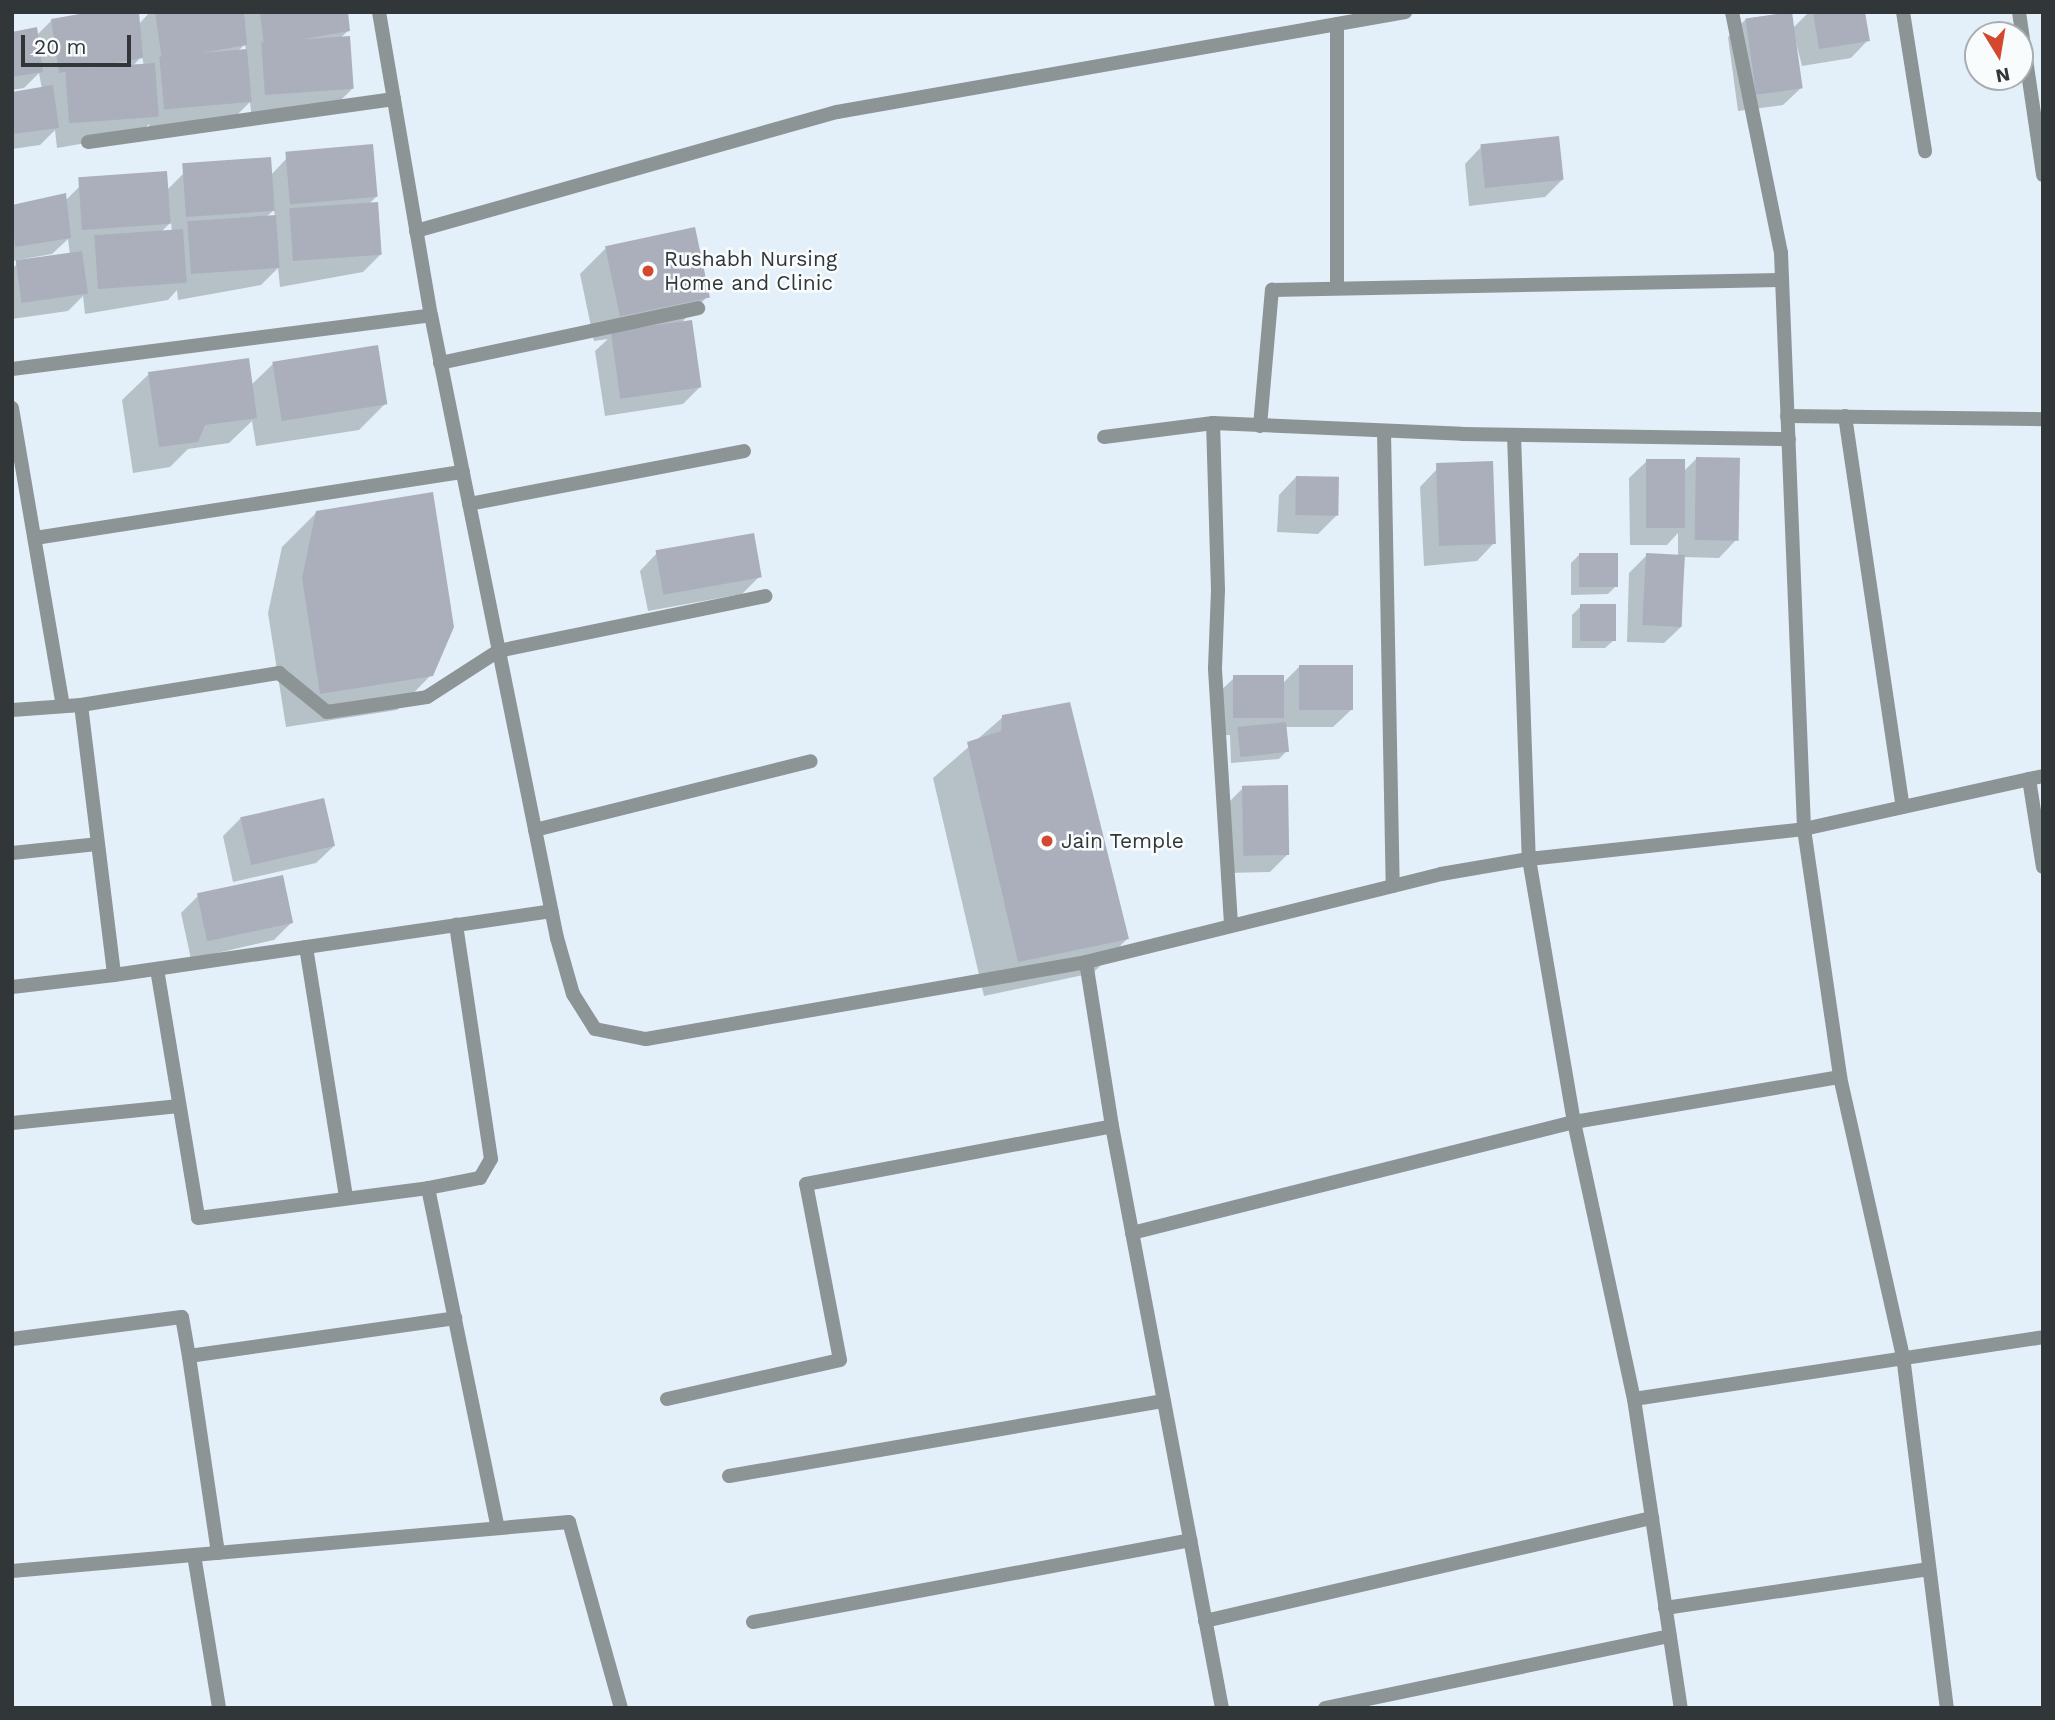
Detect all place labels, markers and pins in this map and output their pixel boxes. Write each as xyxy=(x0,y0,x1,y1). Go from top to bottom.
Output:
place label: Rushabh Nursing Home and Clinic xyxy=(664,246,837,296)
marker: Rushabh Nursing Home and Clinic xyxy=(638,261,658,281)
place label: Jain Temple xyxy=(1061,828,1184,854)
marker: Jain Temple xyxy=(1039,833,1055,849)

